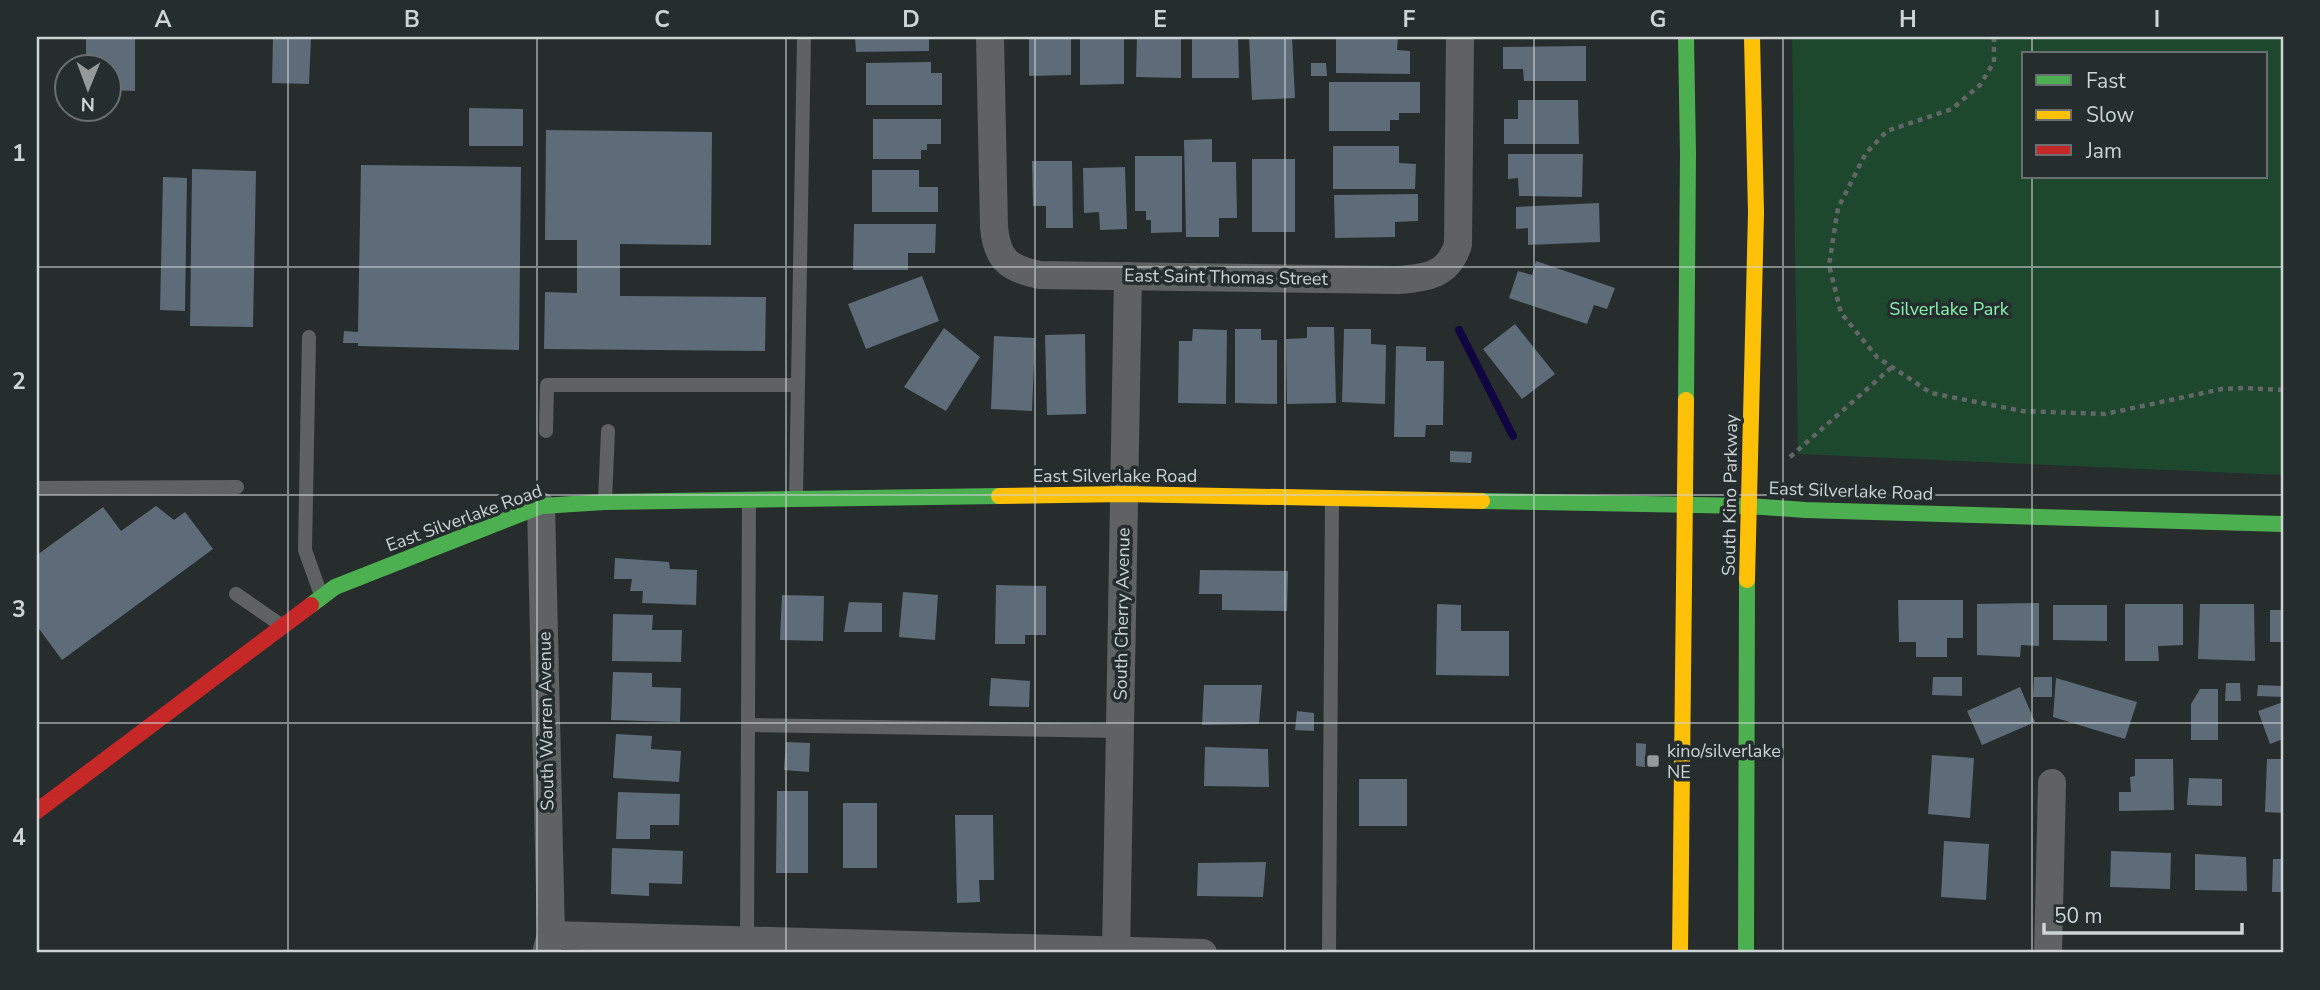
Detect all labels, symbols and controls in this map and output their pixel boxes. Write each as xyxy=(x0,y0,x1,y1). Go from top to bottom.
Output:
text: A xyxy=(154,4,172,35)
text: B xyxy=(404,4,420,35)
text: C xyxy=(654,4,670,35)
text: D xyxy=(902,4,920,35)
text: E xyxy=(1153,4,1167,35)
text: F xyxy=(1403,4,1416,35)
text: G xyxy=(1650,4,1666,35)
text: H xyxy=(1899,4,1917,35)
text: I xyxy=(2154,4,2160,35)
north arrow xyxy=(52,52,122,122)
legend xyxy=(2022,52,2268,178)
text: Fast xyxy=(2086,67,2126,95)
text: N xyxy=(80,91,95,117)
text: Slow xyxy=(2086,101,2135,129)
text: Jam xyxy=(2085,137,2122,165)
text: 1 xyxy=(12,138,26,169)
street label: East Saint Thomas Street xyxy=(1124,263,1329,291)
park label: Silverlake Park xyxy=(1889,297,2010,321)
text: 2 xyxy=(12,366,26,397)
street label: South Kino Parkway xyxy=(1717,413,1743,576)
street label: East Silverlake Road xyxy=(1033,464,1197,488)
street label: East Silverlake Road xyxy=(1768,476,1934,506)
street label: East Silverlake Road xyxy=(383,479,545,557)
street label: South Cherry Avenue xyxy=(1108,527,1136,701)
text: 3 xyxy=(12,594,26,625)
street label: South Warren Avenue xyxy=(532,631,560,811)
place label: kino/silverlake NE xyxy=(1667,739,1781,784)
marker: kino/silverlake NE xyxy=(1645,753,1661,769)
text: 4 xyxy=(12,822,26,853)
scale bar xyxy=(2044,892,2241,936)
text: 50 m xyxy=(2054,902,2103,930)

